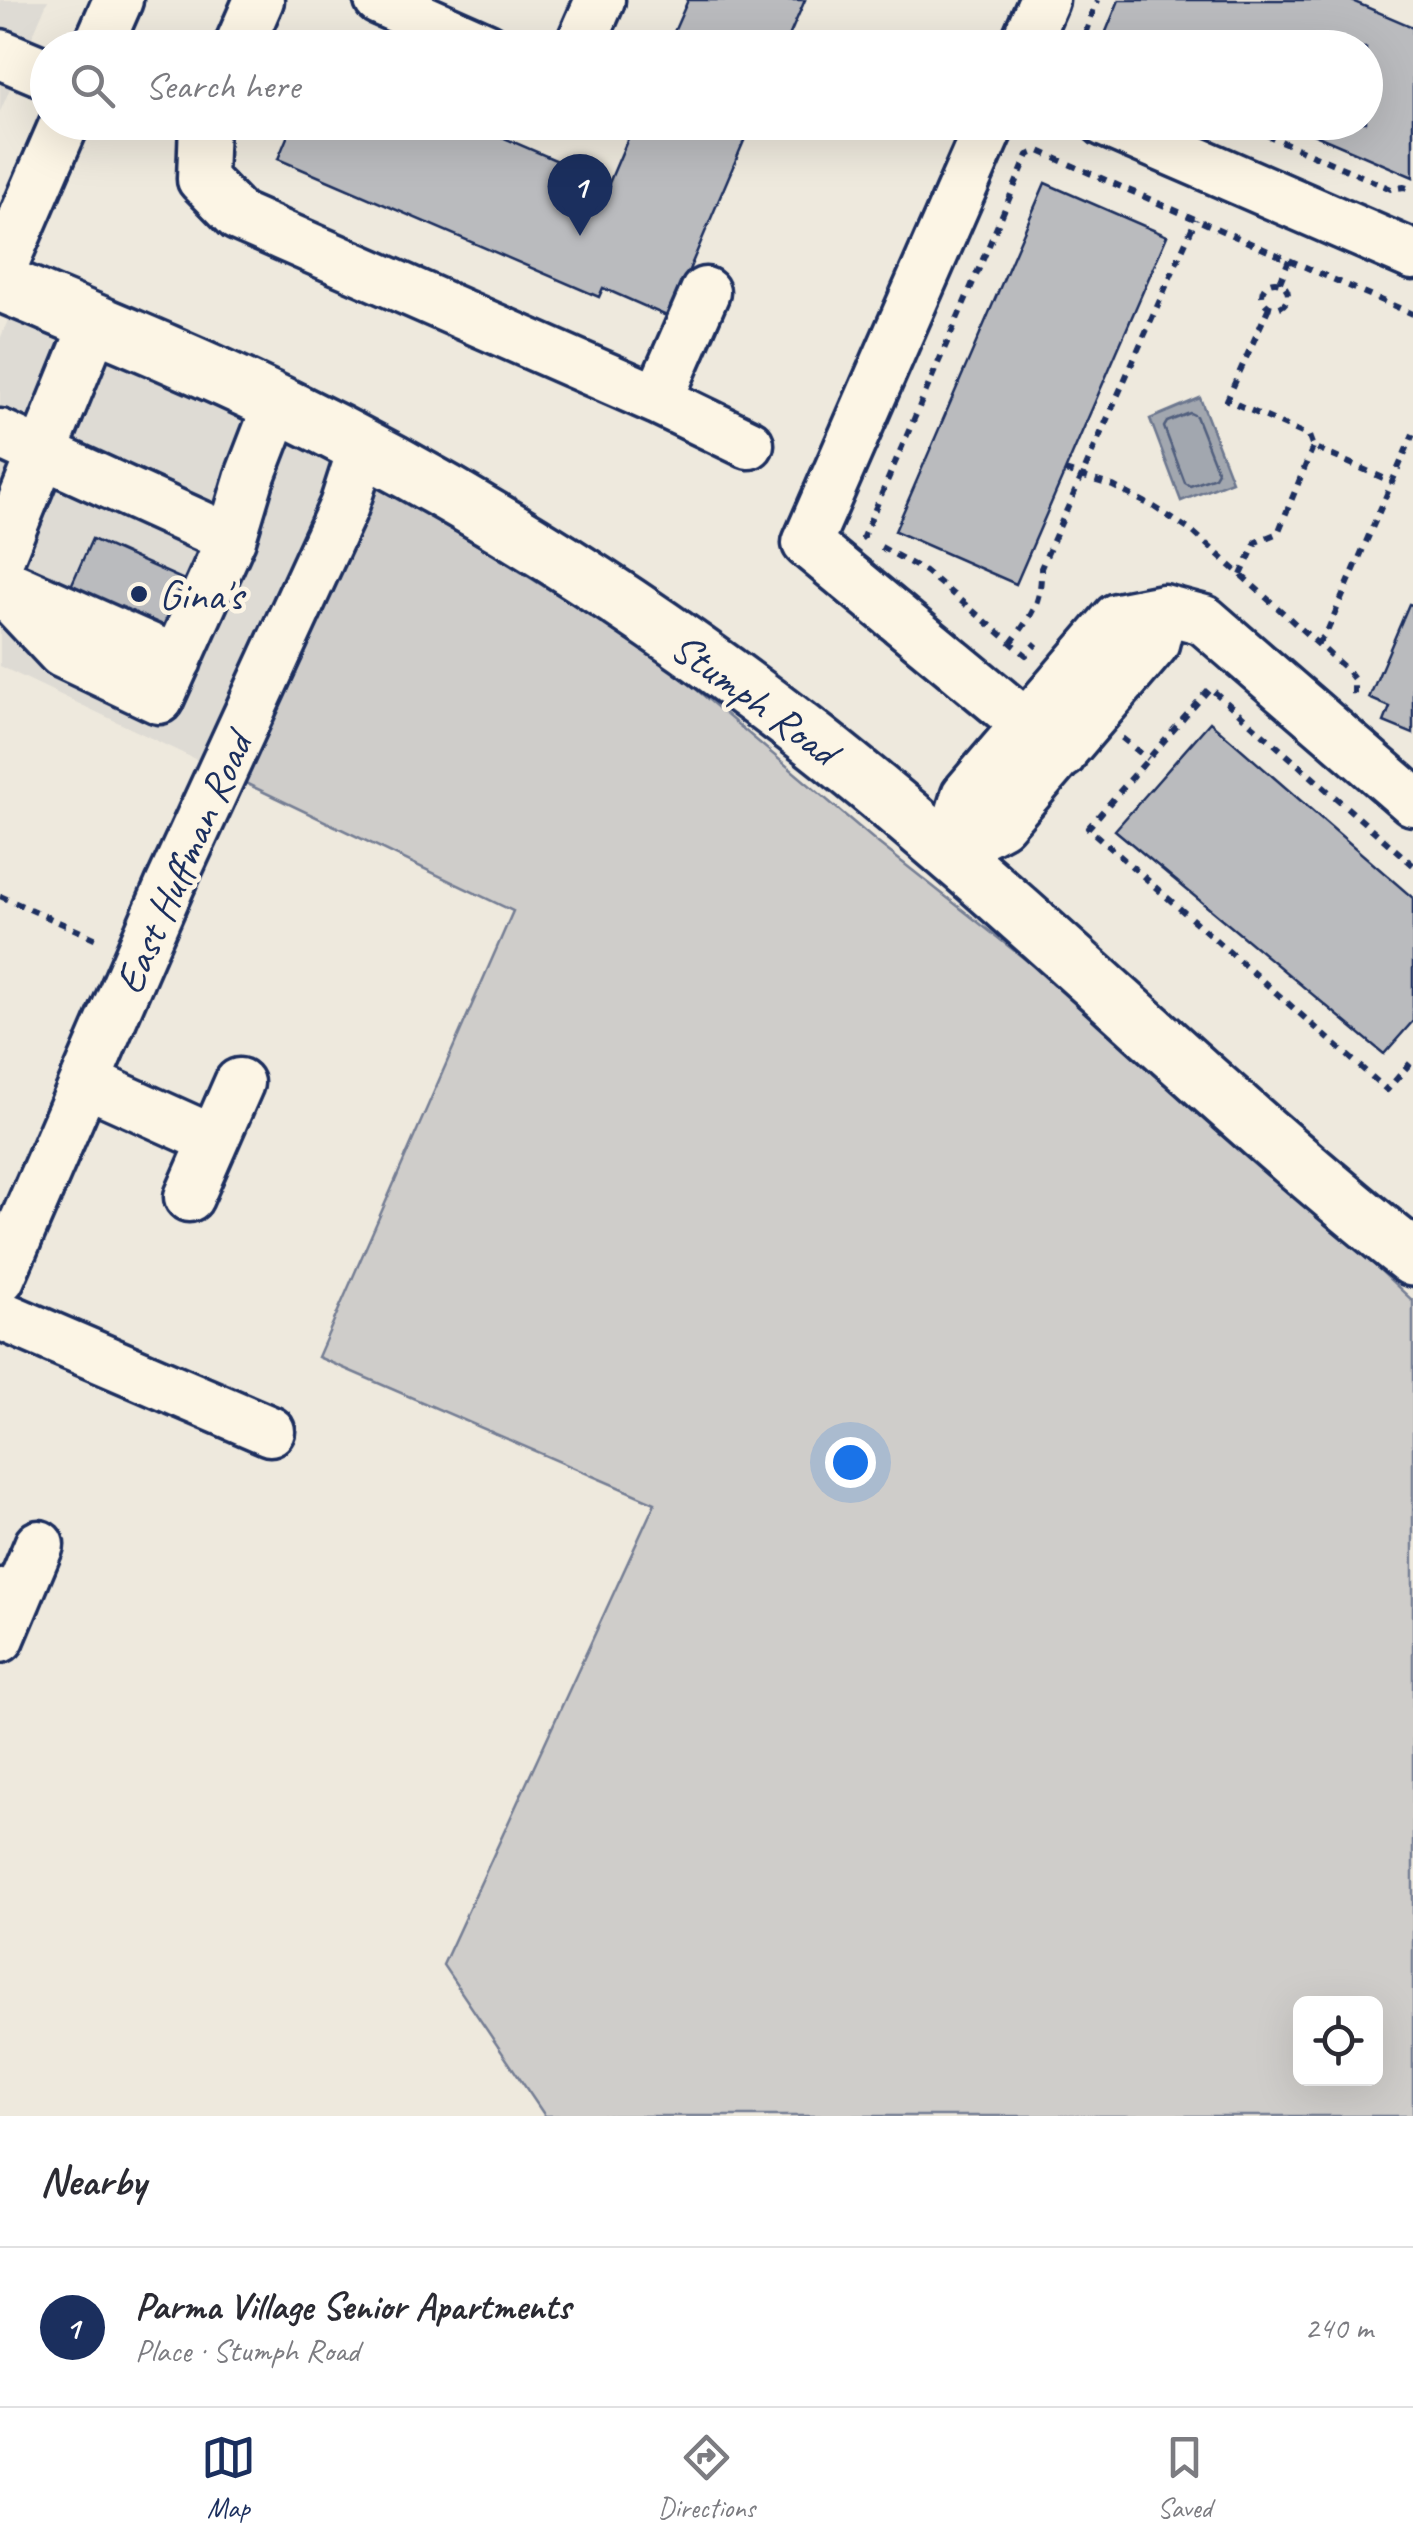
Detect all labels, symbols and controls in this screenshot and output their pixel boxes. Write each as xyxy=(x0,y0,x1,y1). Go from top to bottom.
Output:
search box xyxy=(30,30,1383,140)
icon: search xyxy=(65,58,120,113)
text: Search here xyxy=(145,62,300,109)
pin: 1 xyxy=(548,154,612,236)
place label: Gina's xyxy=(159,569,246,622)
marker: Gina's xyxy=(128,583,150,605)
street label: Stumph Road xyxy=(661,621,853,781)
street label: East Huffman Road xyxy=(102,719,267,1002)
your location xyxy=(825,1437,876,1488)
map controls xyxy=(1293,1996,1383,2086)
button: locate xyxy=(1293,1996,1383,2086)
text: Nearby xyxy=(40,2155,146,2208)
text: Parma Village Senior Apartments xyxy=(135,2283,570,2330)
text: 1 xyxy=(65,2307,80,2348)
text: 240 m xyxy=(1304,2307,1373,2348)
text: Place · Stumph Road xyxy=(135,2330,359,2371)
tab: Map xyxy=(201,2430,256,2525)
tab: Directions xyxy=(658,2430,755,2525)
tab: Saved xyxy=(1157,2430,1212,2525)

